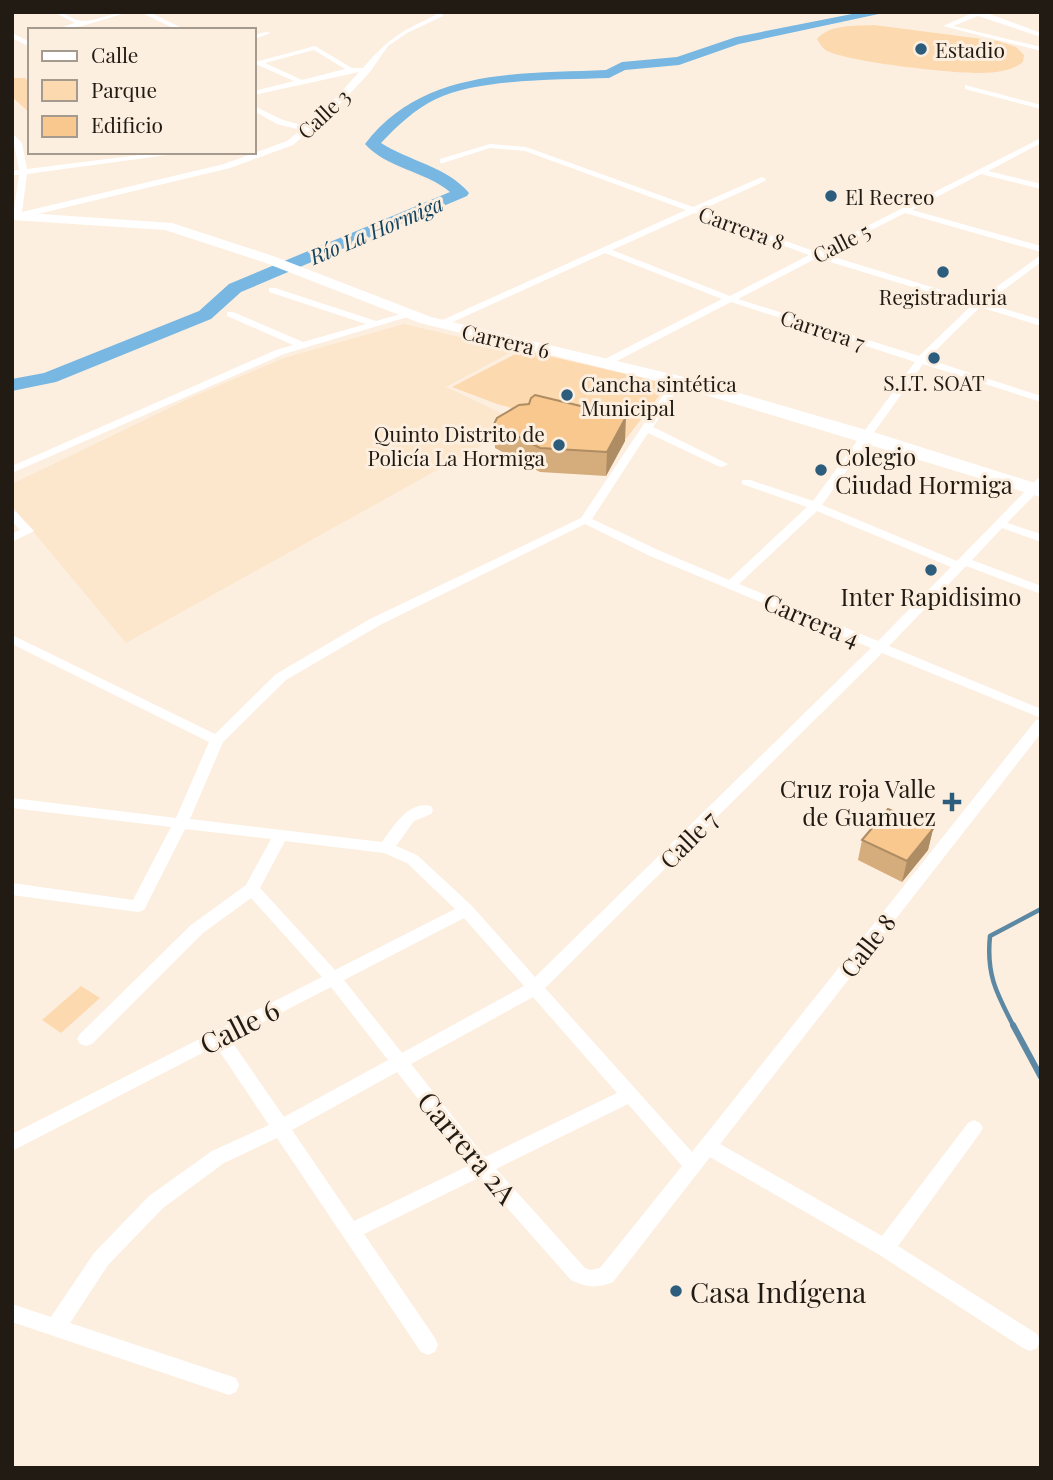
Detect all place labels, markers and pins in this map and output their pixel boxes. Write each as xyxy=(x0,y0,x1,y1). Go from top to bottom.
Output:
place label: Estadio xyxy=(935,35,1005,63)
marker: Estadio xyxy=(913,41,929,57)
place label: El Recreo xyxy=(845,182,935,210)
marker: El Recreo xyxy=(823,188,839,204)
marker: Registraduria xyxy=(935,264,951,280)
place label: Registraduria xyxy=(879,282,1008,310)
marker: S.I.T. SOAT xyxy=(926,350,942,366)
place label: S.I.T. SOAT xyxy=(883,368,985,396)
place label: Cancha sintética Municipal xyxy=(581,369,737,421)
marker: Cancha sintética Municipal xyxy=(559,387,575,403)
place label: Quinto Distrito de Policía La Hormiga xyxy=(367,419,546,471)
marker: Quinto Distrito de Policía La Hormiga xyxy=(551,437,567,453)
place label: Colegio Ciudad Hormiga xyxy=(835,440,1013,500)
marker: Colegio Ciudad Hormiga xyxy=(813,462,829,478)
marker: Inter Rapidisimo xyxy=(923,562,939,578)
place label: Inter Rapidisimo xyxy=(841,580,1021,612)
place label: Cruz roja Valle de Guamuez xyxy=(780,772,936,832)
marker: Cruz roja Valle de Guamuez xyxy=(942,792,962,812)
place label: Casa Indígena xyxy=(690,1273,866,1310)
marker: Casa Indígena xyxy=(668,1283,684,1299)

